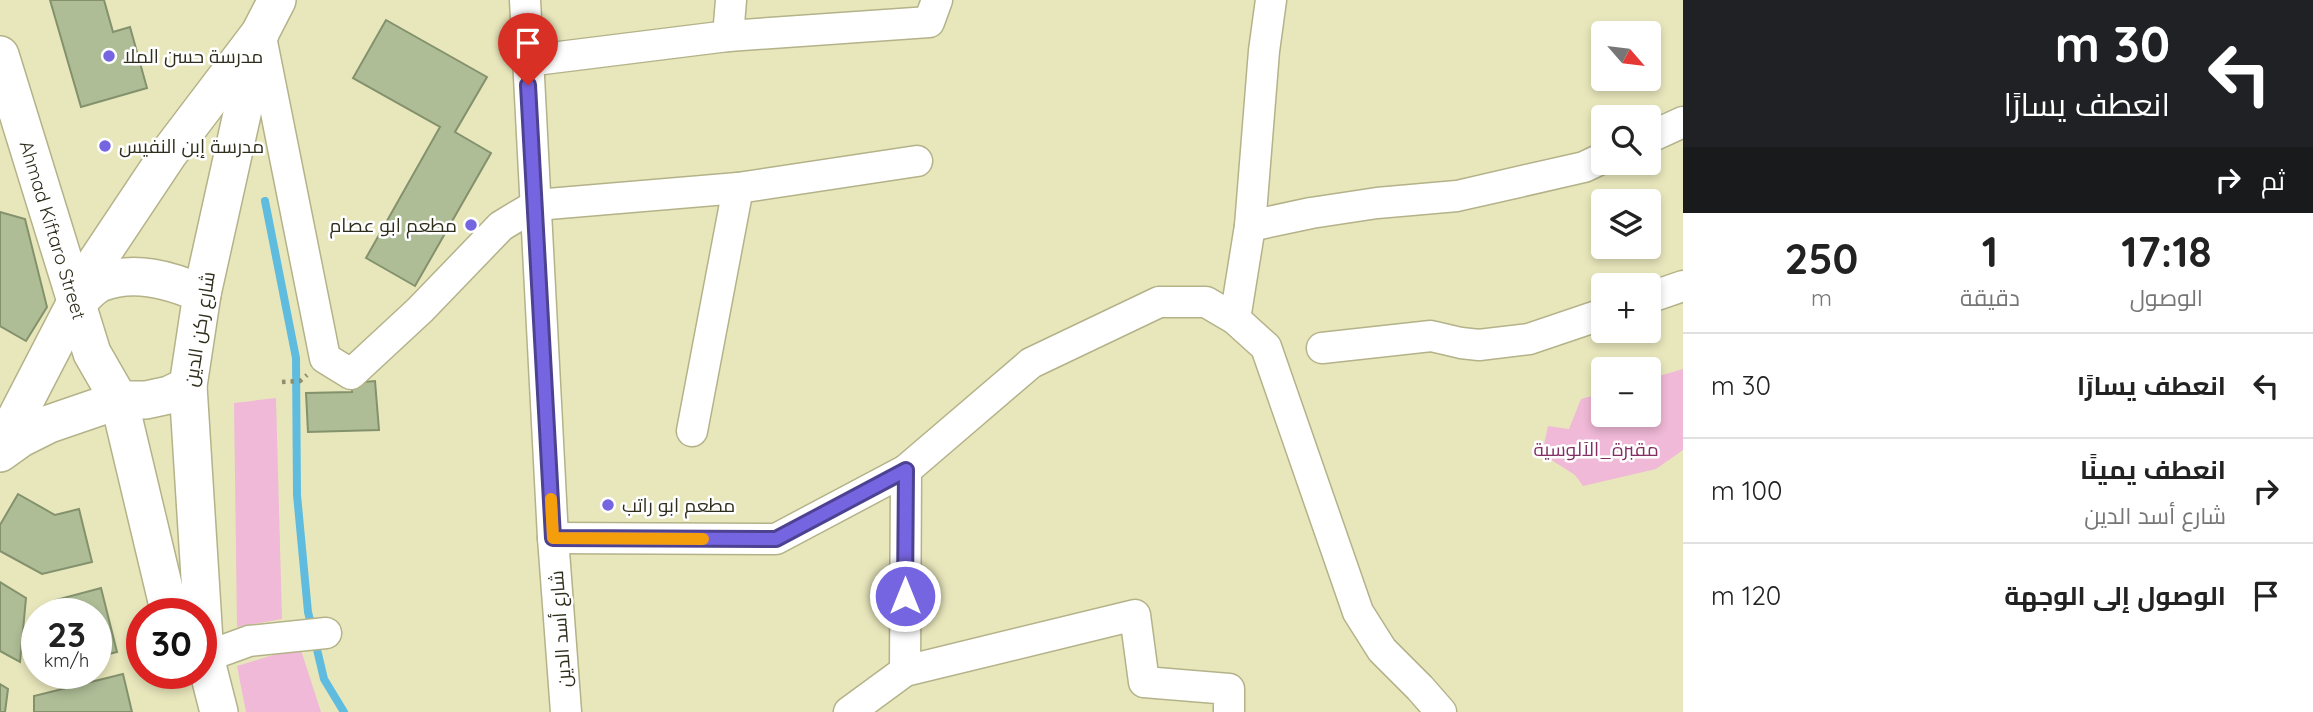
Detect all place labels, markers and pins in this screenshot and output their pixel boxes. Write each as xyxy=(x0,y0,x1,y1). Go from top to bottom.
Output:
pin xyxy=(498,13,558,85)
place label: مدرسة حسن الملا xyxy=(123,44,263,68)
marker: مدرسة حسن الملا xyxy=(101,48,117,64)
place label: مدرسة إبن النفيس xyxy=(119,134,264,158)
marker: مدرسة إبن النفيس xyxy=(97,138,113,154)
place label: مطعم ابو عصام xyxy=(329,213,457,239)
marker: مطعم ابو عصام xyxy=(463,217,479,233)
place label: مطعم ابو راتب xyxy=(622,493,735,519)
marker: مطعم ابو راتب xyxy=(600,497,616,513)

